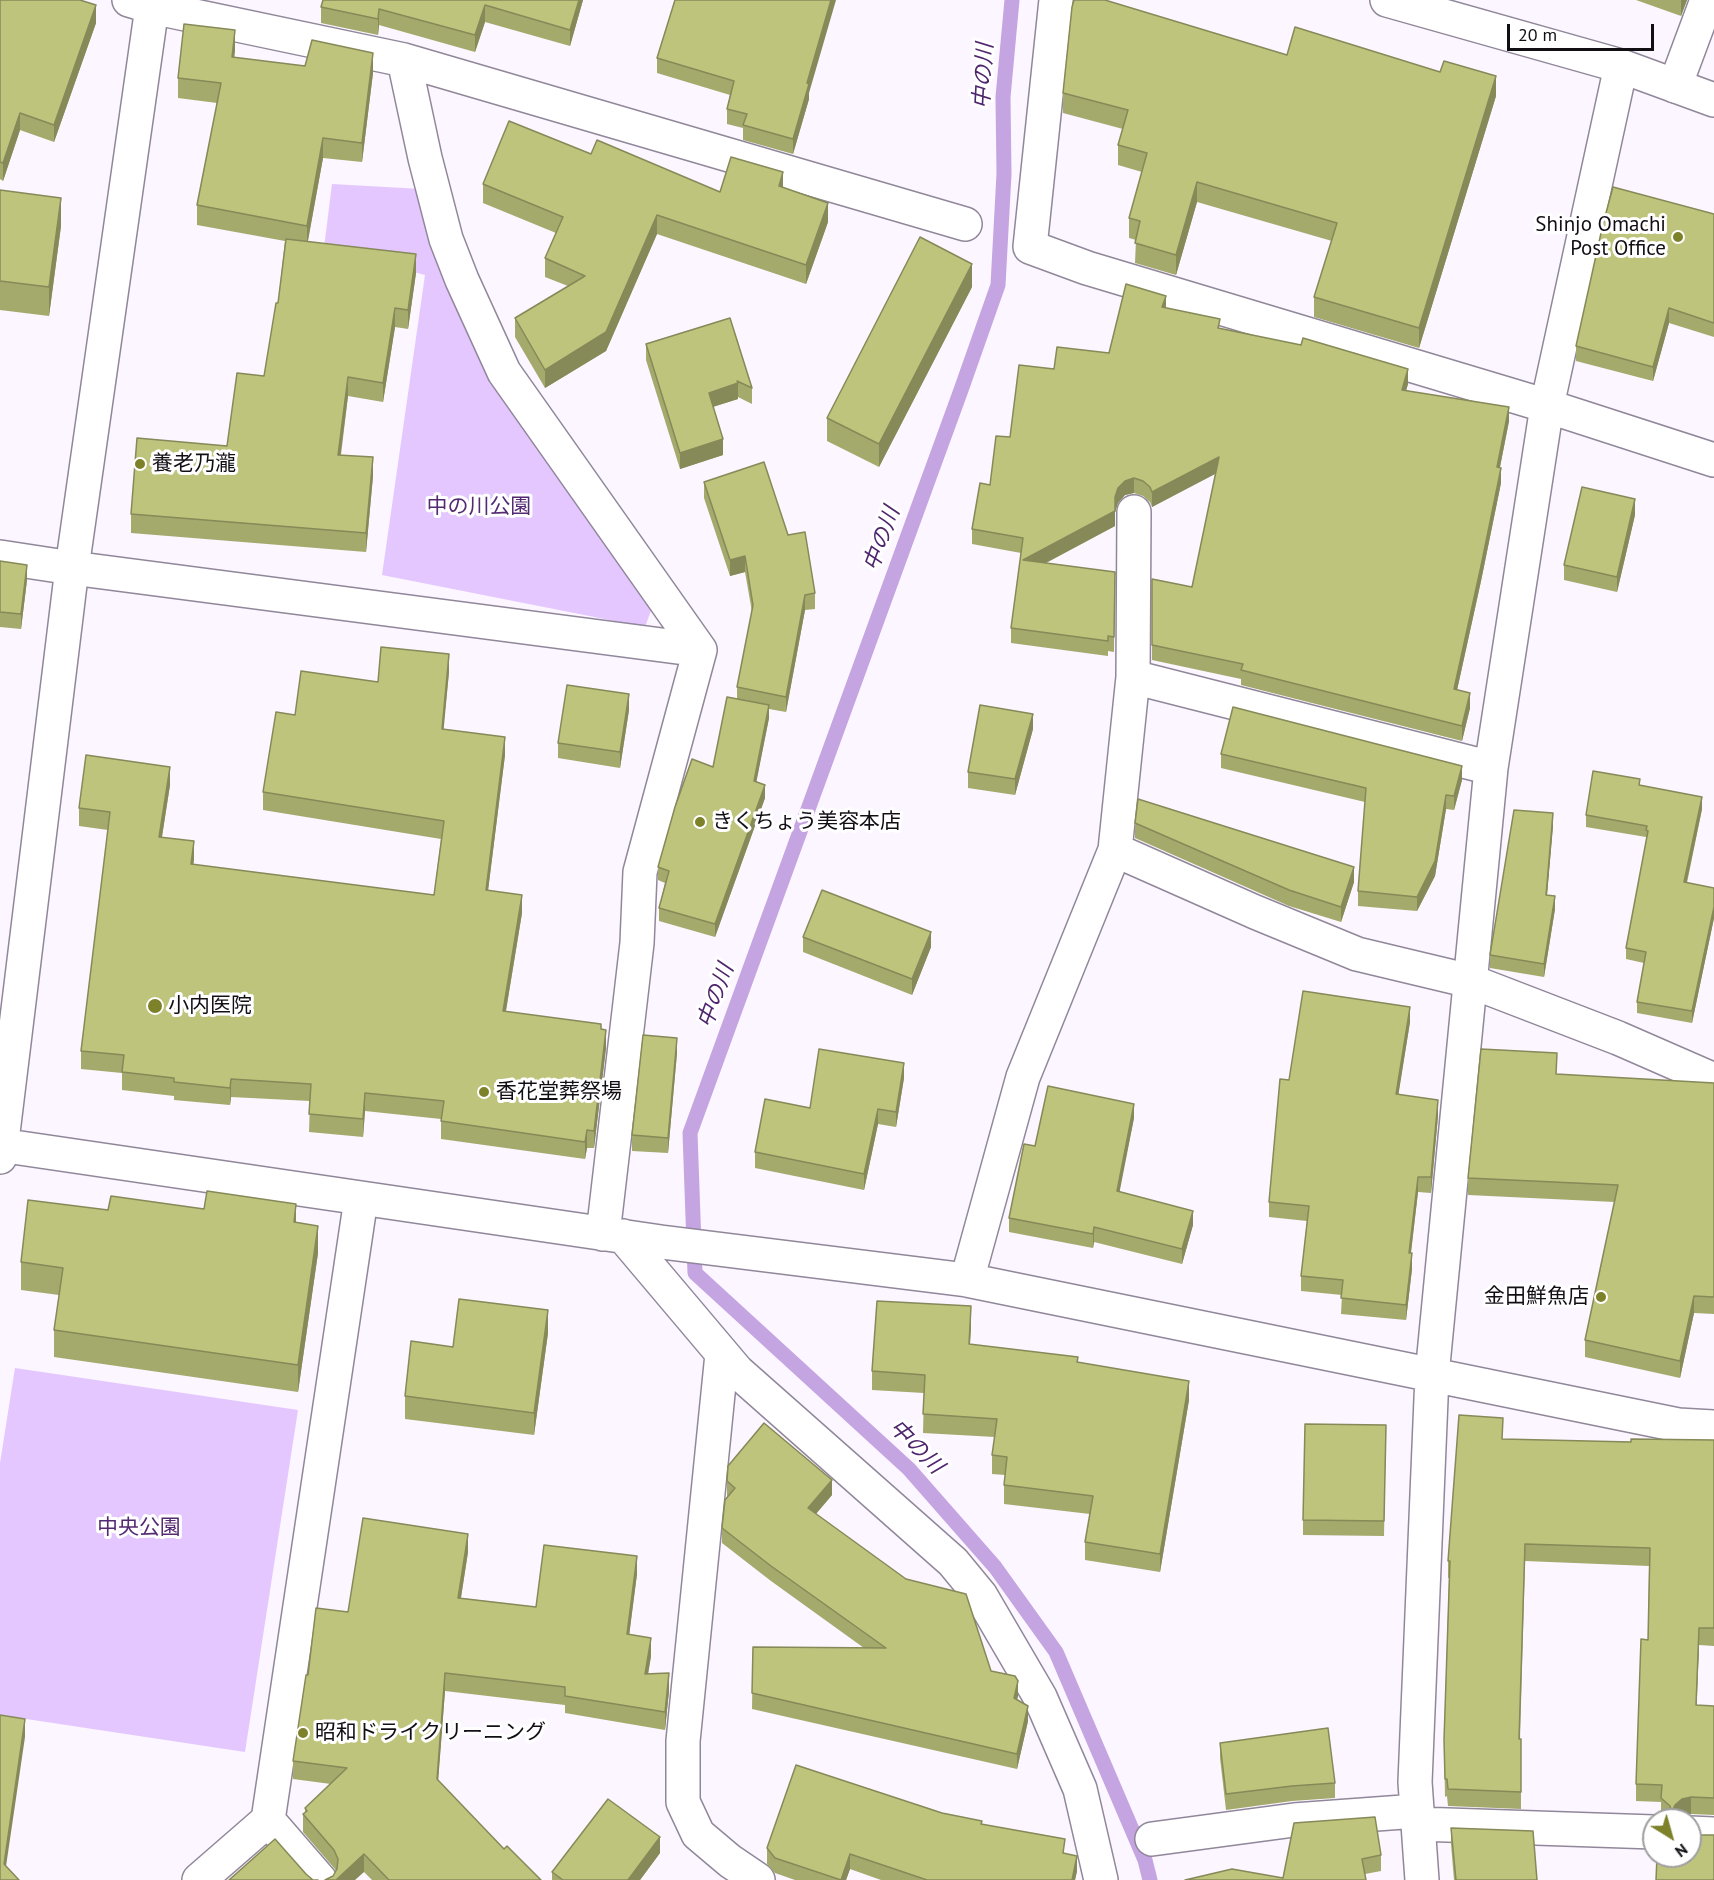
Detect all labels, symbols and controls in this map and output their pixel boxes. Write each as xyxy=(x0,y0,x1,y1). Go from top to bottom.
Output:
scale bar xyxy=(1510,12,1657,50)
text: 20 m xyxy=(1518,23,1557,46)
water label: 中の川 xyxy=(969,42,999,110)
place label: Shinjo Omachi Post Office xyxy=(1535,212,1666,262)
marker: Shinjo Omachi Post Office xyxy=(1671,230,1685,244)
place label: 養老乃瀧 xyxy=(152,451,236,477)
marker: 養老乃瀧 xyxy=(133,457,147,471)
park label: 中の川公園 xyxy=(427,494,531,520)
water label: 中の川 xyxy=(858,503,906,575)
place label: きくちょう美容本店 xyxy=(712,809,901,835)
marker: きくちょう美容本店 xyxy=(693,815,707,829)
water label: 中の川 xyxy=(692,960,740,1032)
place label: 小内医院 xyxy=(168,993,252,1019)
marker: 小内医院 xyxy=(146,997,164,1015)
place label: 香花堂葬祭場 xyxy=(496,1079,622,1105)
marker: 香花堂葬祭場 xyxy=(477,1085,491,1099)
place label: 金田鮮魚店 xyxy=(1484,1284,1589,1310)
marker: 金田鮮魚店 xyxy=(1594,1290,1608,1304)
water label: 中の川 xyxy=(883,1414,949,1480)
park label: 中央公園 xyxy=(97,1515,181,1541)
place label: 昭和ドライクリーニング xyxy=(315,1720,546,1746)
marker: 昭和ドライクリーニング xyxy=(296,1726,310,1740)
north arrow xyxy=(1642,1808,1702,1868)
text: N xyxy=(1671,1840,1692,1862)

